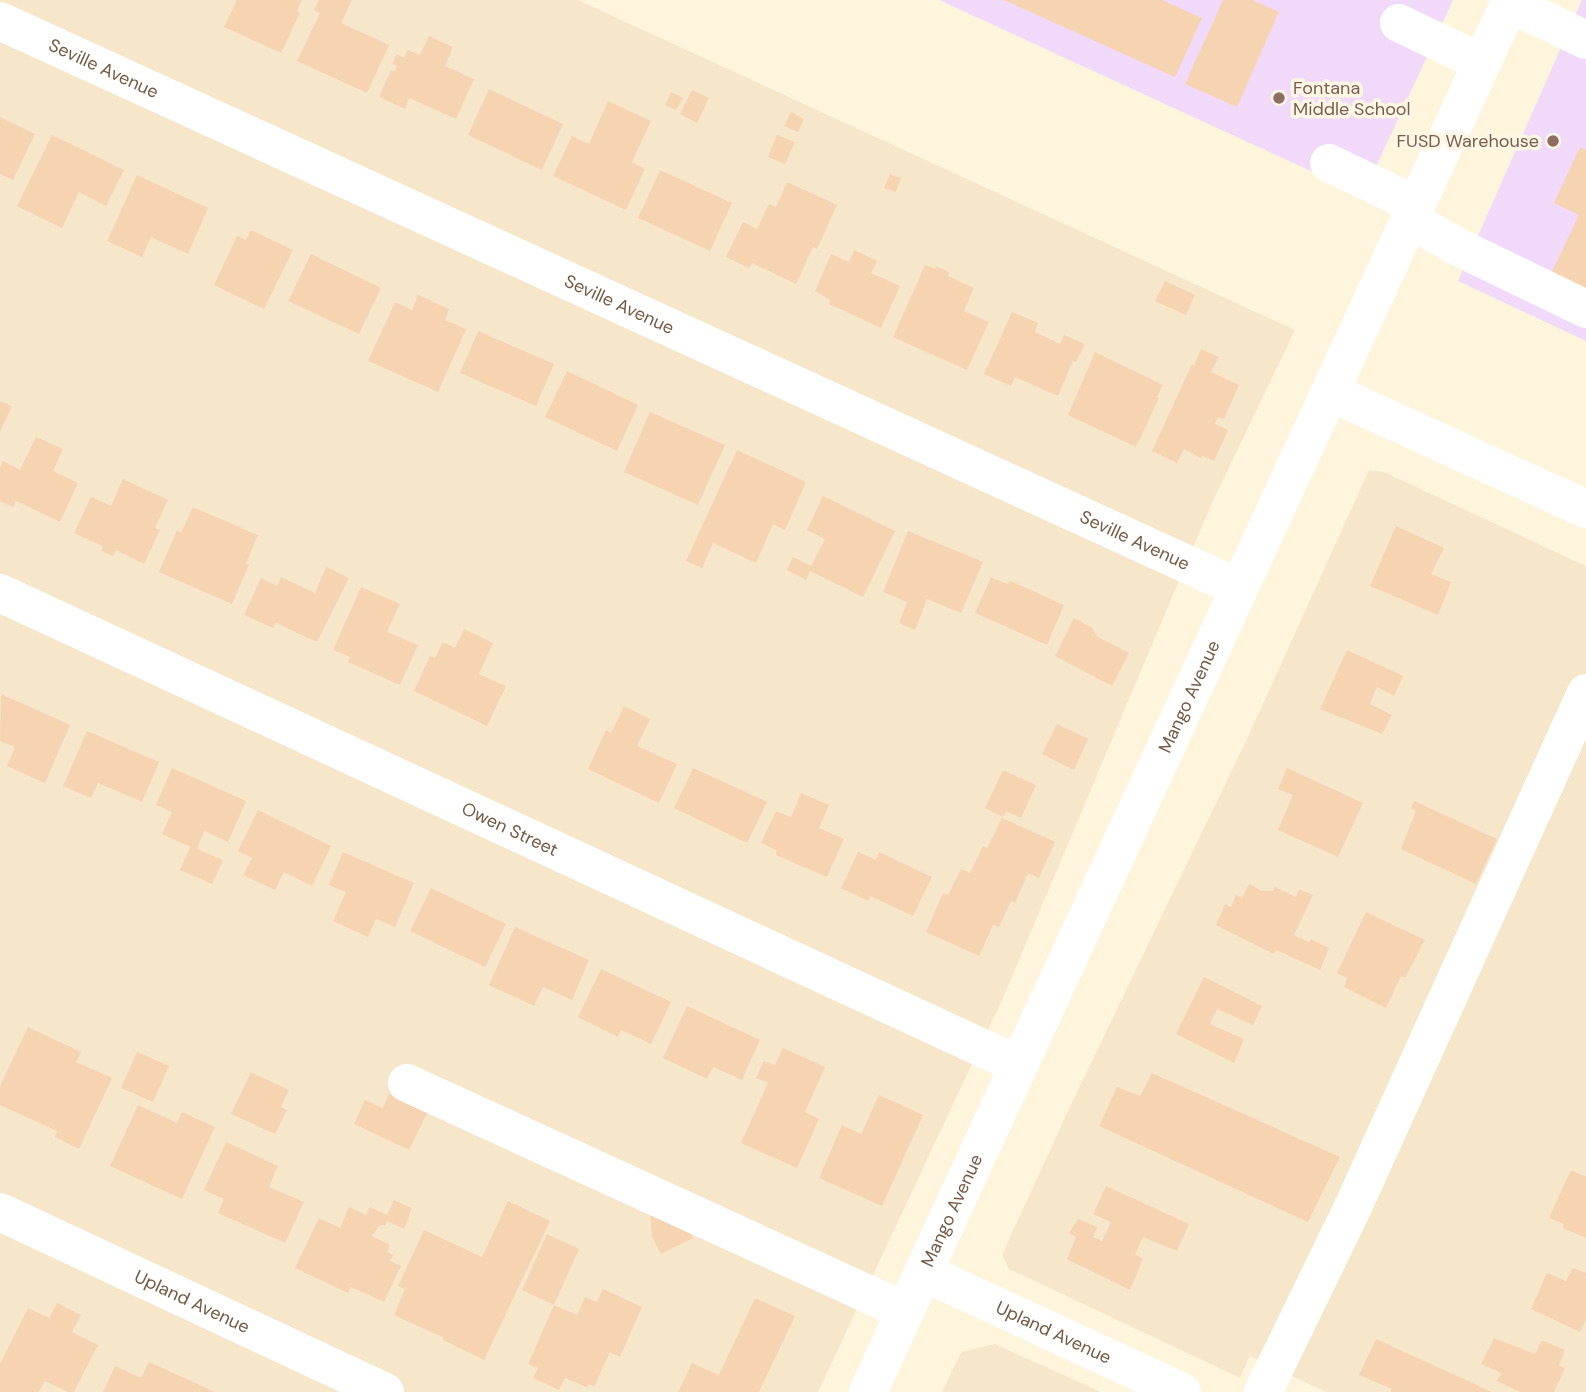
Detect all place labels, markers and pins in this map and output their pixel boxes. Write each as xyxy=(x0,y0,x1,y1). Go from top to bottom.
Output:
place label: Fontana Middle School xyxy=(1293,76,1411,121)
marker: Fontana Middle School xyxy=(1271,90,1287,106)
place label: FUSD Warehouse xyxy=(1396,129,1539,153)
marker: FUSD Warehouse xyxy=(1545,133,1561,149)

